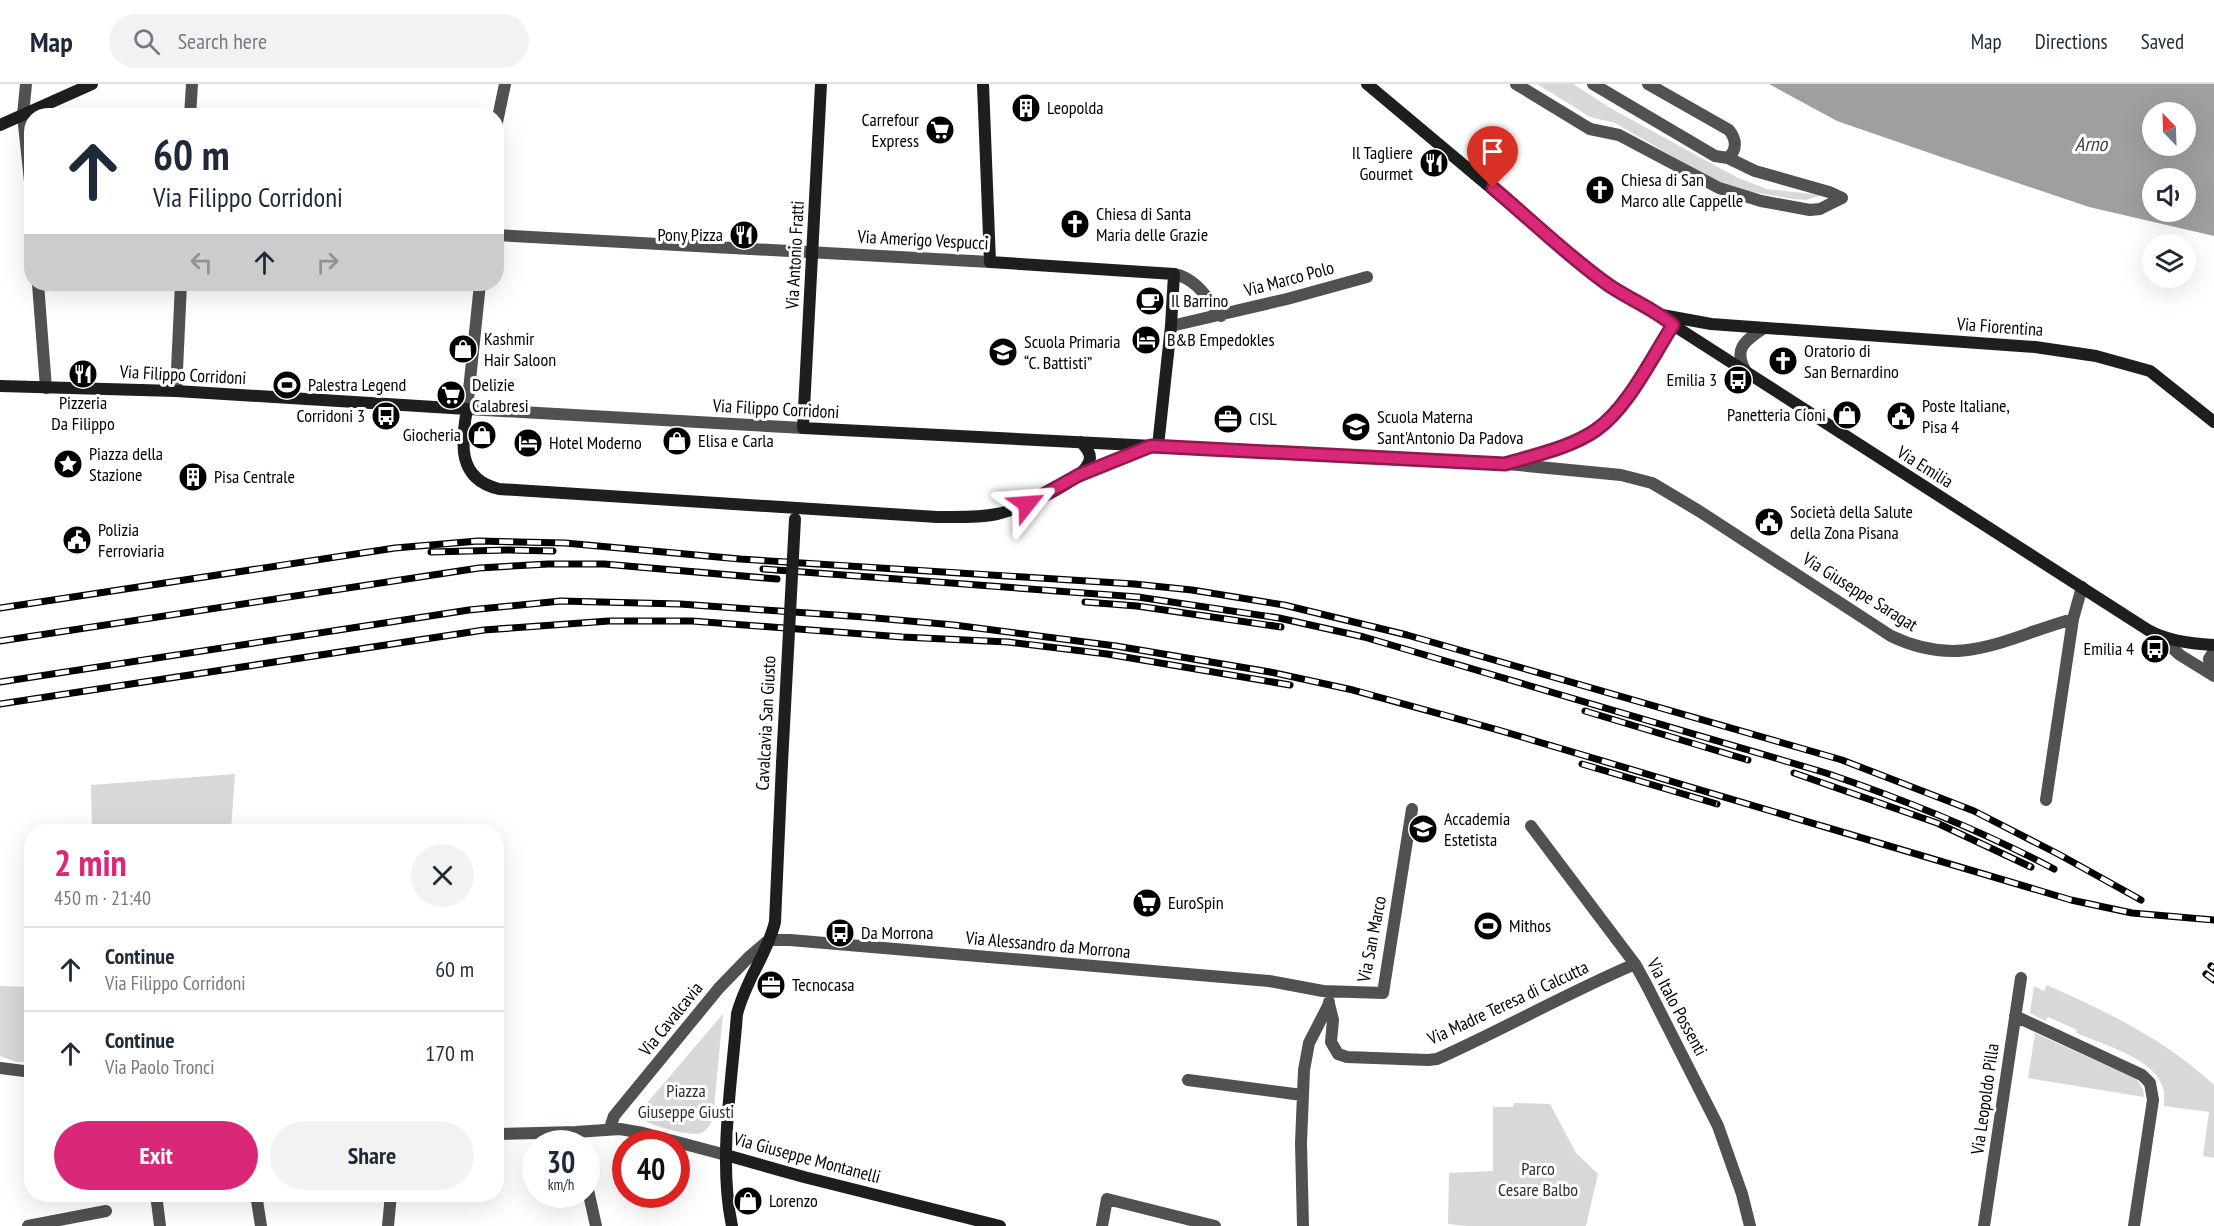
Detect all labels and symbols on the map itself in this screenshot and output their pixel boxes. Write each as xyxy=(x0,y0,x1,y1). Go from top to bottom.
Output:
building icon: Leopolda xyxy=(1010,92,1042,124)
place label: Leopolda xyxy=(1047,96,1104,119)
north arrow xyxy=(2142,102,2196,156)
place label: Carrefour Express xyxy=(861,108,919,152)
supermarket icon: Carrefour Express xyxy=(924,114,956,146)
pin xyxy=(1467,126,1518,188)
water label: Arno xyxy=(2075,131,2109,157)
place label: Il Tagliere Gourmet xyxy=(1352,141,1413,185)
restaurant icon: Il Tagliere Gourmet xyxy=(1418,147,1450,179)
place label: Chiesa di San Marco alle Cappelle xyxy=(1621,168,1743,212)
church icon: Chiesa di San Marco alle Cappelle xyxy=(1584,174,1616,206)
street label: Via Antonio Fratti xyxy=(780,200,809,311)
place label: Chiesa di Santa Maria delle Grazie xyxy=(1096,202,1208,246)
church icon: Chiesa di Santa Maria delle Grazie xyxy=(1059,208,1091,240)
restaurant icon: Pony Pizza xyxy=(728,219,760,251)
place label: Pony Pizza xyxy=(657,223,723,246)
street label: Via Amerigo Vespucci xyxy=(856,225,989,254)
street label: Via Marco Polo xyxy=(1241,255,1336,302)
cafe icon: Il Barrino xyxy=(1134,285,1166,317)
place label: Il Barrino xyxy=(1171,289,1229,312)
street label: Via Fiorentina xyxy=(1955,312,2044,341)
hotel icon: B&B Empedokles xyxy=(1130,324,1162,356)
place label: Kashmir Hair Saloon xyxy=(484,327,556,371)
place label: B&B Empedokles xyxy=(1167,328,1275,351)
place label: Scuola Primaria “C. Battisti” xyxy=(1024,330,1120,374)
shop icon: Kashmir Hair Saloon xyxy=(447,333,479,365)
school or university icon: Scuola Primaria “C. Battisti” xyxy=(987,336,1019,368)
place label: Oratorio di San Bernardino xyxy=(1804,339,1899,383)
church icon: Oratorio di San Bernardino xyxy=(1767,345,1799,377)
restaurant icon: Pizzeria Da Filippo xyxy=(67,358,99,390)
street label: Via Filippo Corridoni xyxy=(118,360,247,389)
bus stop icon: Emilia 3 xyxy=(1722,364,1754,396)
place label: Emilia 3 xyxy=(1666,368,1717,391)
sports icon: Palestra Legend xyxy=(271,369,303,401)
place label: Palestra Legend xyxy=(308,373,406,396)
place label: Delizie Calabresi xyxy=(472,373,529,417)
supermarket icon: Delizie Calabresi xyxy=(435,379,467,411)
place label: Pizzeria Da Filippo xyxy=(51,391,115,435)
street label: Via Filippo Corridoni xyxy=(711,394,840,423)
place label: Poste Italiane, Pisa 4 xyxy=(1922,394,2010,438)
shop icon: Panetteria Cioni xyxy=(1831,399,1863,431)
bus stop icon: Corridoni 3 xyxy=(370,400,402,432)
public building icon: Poste Italiane, Pisa 4 xyxy=(1885,400,1917,432)
office icon: CISL xyxy=(1212,403,1244,435)
place label: Panetteria Cioni xyxy=(1727,403,1826,426)
place label: Corridoni 3 xyxy=(296,404,365,427)
place label: Scuola Materna Sant'Antonio Da Padova xyxy=(1377,405,1524,449)
place label: CISL xyxy=(1249,407,1277,430)
school or university icon: Scuola Materna Sant'Antonio Da Padova xyxy=(1340,411,1372,443)
shop icon: Giocheria xyxy=(466,419,498,451)
place label: Giocheria xyxy=(403,423,461,446)
shop icon: Elisa e Carla xyxy=(661,425,693,457)
hotel icon: Hotel Moderno xyxy=(512,427,544,459)
place label: Elisa e Carla xyxy=(698,429,774,452)
place label: Hotel Moderno xyxy=(549,431,642,454)
street label: Via Emilia xyxy=(1892,440,1958,493)
place label: Piazza della Stazione xyxy=(89,442,163,486)
place icon: Piazza della Stazione xyxy=(52,448,84,480)
building icon: Pisa Centrale xyxy=(177,461,209,493)
place label: Pisa Centrale xyxy=(214,465,295,488)
position arrow xyxy=(995,472,1059,536)
place label: Società della Salute della Zona Pisana xyxy=(1790,500,1913,544)
public building icon: Società della Salute della Zona Pisana xyxy=(1753,506,1785,538)
place label: Polizia Ferroviaria xyxy=(98,518,164,562)
public building icon: Polizia Ferroviaria xyxy=(61,524,93,556)
street label: Via Giuseppe Saragat xyxy=(1798,547,1922,636)
bus stop icon: Emilia 4 xyxy=(2139,633,2171,665)
place label: Emilia 4 xyxy=(2083,637,2134,660)
street label: Cavalcavia San Giusto xyxy=(750,655,781,791)
place label: Accademia Estetista xyxy=(1444,807,1510,851)
school or university icon: Accademia Estetista xyxy=(1407,813,1439,845)
supermarket icon: EuroSpin xyxy=(1131,887,1163,919)
place label: EuroSpin xyxy=(1168,891,1224,914)
street label: Via San Marco xyxy=(1352,894,1391,985)
sports icon: Mithos xyxy=(1472,910,1504,942)
place label: Mithos xyxy=(1509,914,1551,937)
bus stop icon: Da Morrona xyxy=(824,917,856,949)
place label: Da Morrona xyxy=(861,921,933,944)
street label: Via Alessandro da Morrona xyxy=(964,926,1131,963)
street label: Via Italo Possenti xyxy=(1642,953,1713,1059)
street label: Via Madre Teresa di Calcutta xyxy=(1423,955,1592,1050)
office icon: Tecnocasa xyxy=(755,969,787,1001)
place label: Tecnocasa xyxy=(792,973,854,996)
street label: Via Cavalcavia xyxy=(633,977,707,1061)
street label: Via Leopoldo Pilla xyxy=(1965,1042,2004,1157)
park label: Piazza Giuseppe Giusti xyxy=(638,1079,734,1123)
street label: Via Giuseppe Montanelli xyxy=(730,1127,883,1188)
speed limit sign: 40 xyxy=(612,1130,690,1208)
park label: Parco Cesare Balbo xyxy=(1498,1157,1578,1201)
shop icon: Lorenzo xyxy=(732,1185,764,1217)
place label: Lorenzo xyxy=(769,1189,818,1212)

